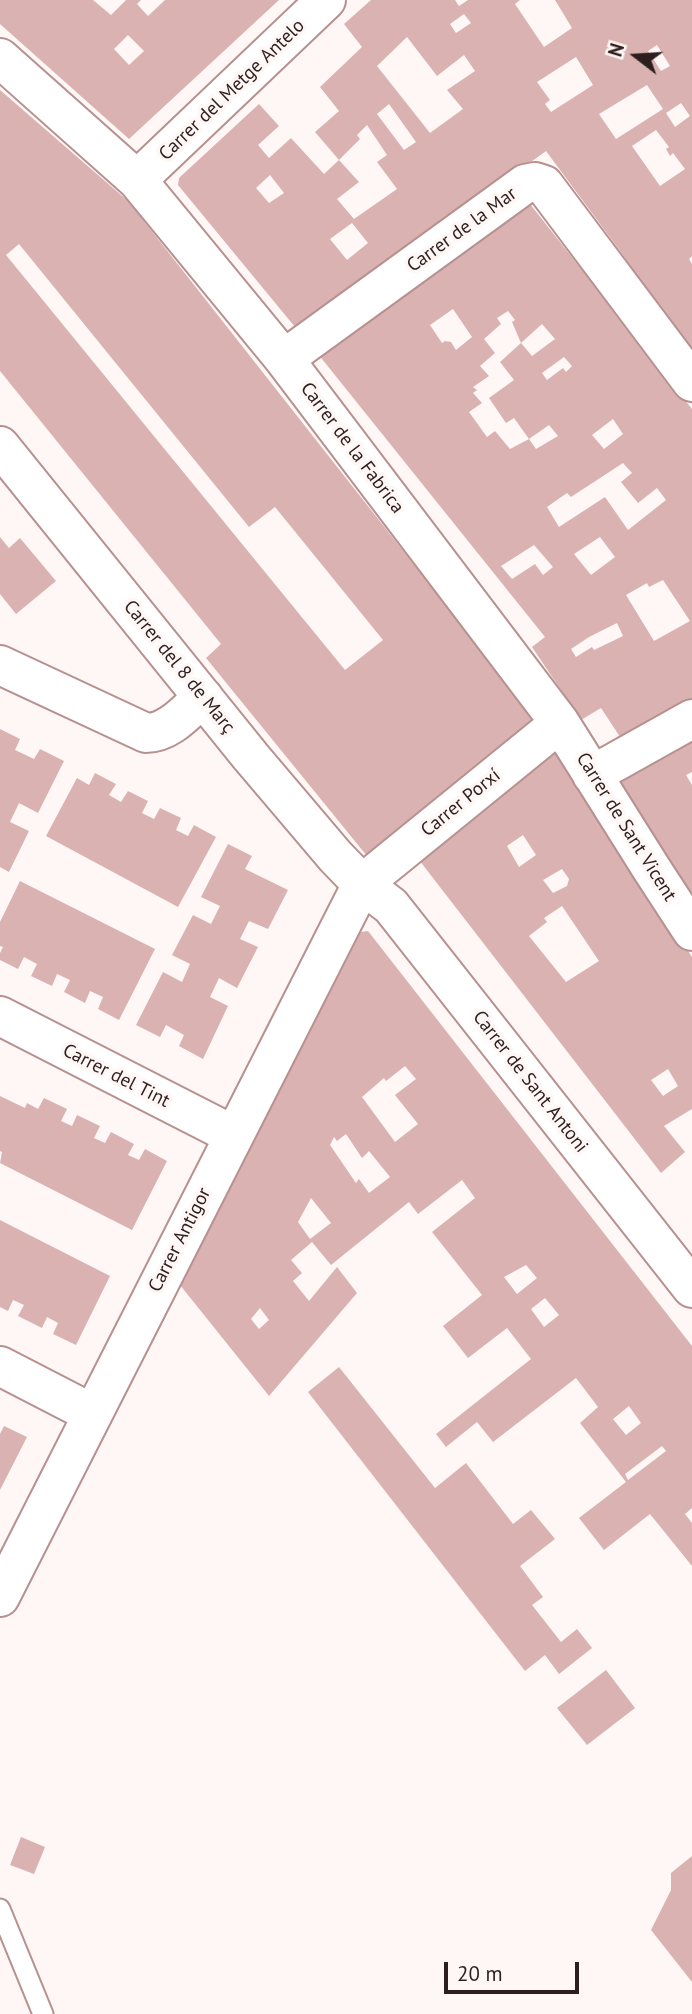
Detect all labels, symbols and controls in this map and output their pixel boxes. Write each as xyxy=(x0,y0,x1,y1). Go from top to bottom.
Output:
street label: Carrer del Metge Antelo xyxy=(154,15,310,165)
north arrow xyxy=(601,21,671,91)
text: N xyxy=(603,40,629,59)
street label: Carrer de la Mar xyxy=(403,183,521,277)
street label: Carrer de la Fabrica xyxy=(295,378,409,518)
street label: Carrer del 8 de Març xyxy=(118,596,240,738)
street label: Carrer de Sant Vicent xyxy=(571,748,681,906)
street label: Carrer Porxí xyxy=(417,764,505,842)
street label: Carrer de Sant Antoni xyxy=(468,1006,592,1158)
street label: Carrer del Tint xyxy=(59,1039,173,1113)
street label: Carrer Antigor xyxy=(144,1184,216,1296)
scale bar xyxy=(447,1948,582,1992)
text: 20 m xyxy=(457,1960,503,1987)

